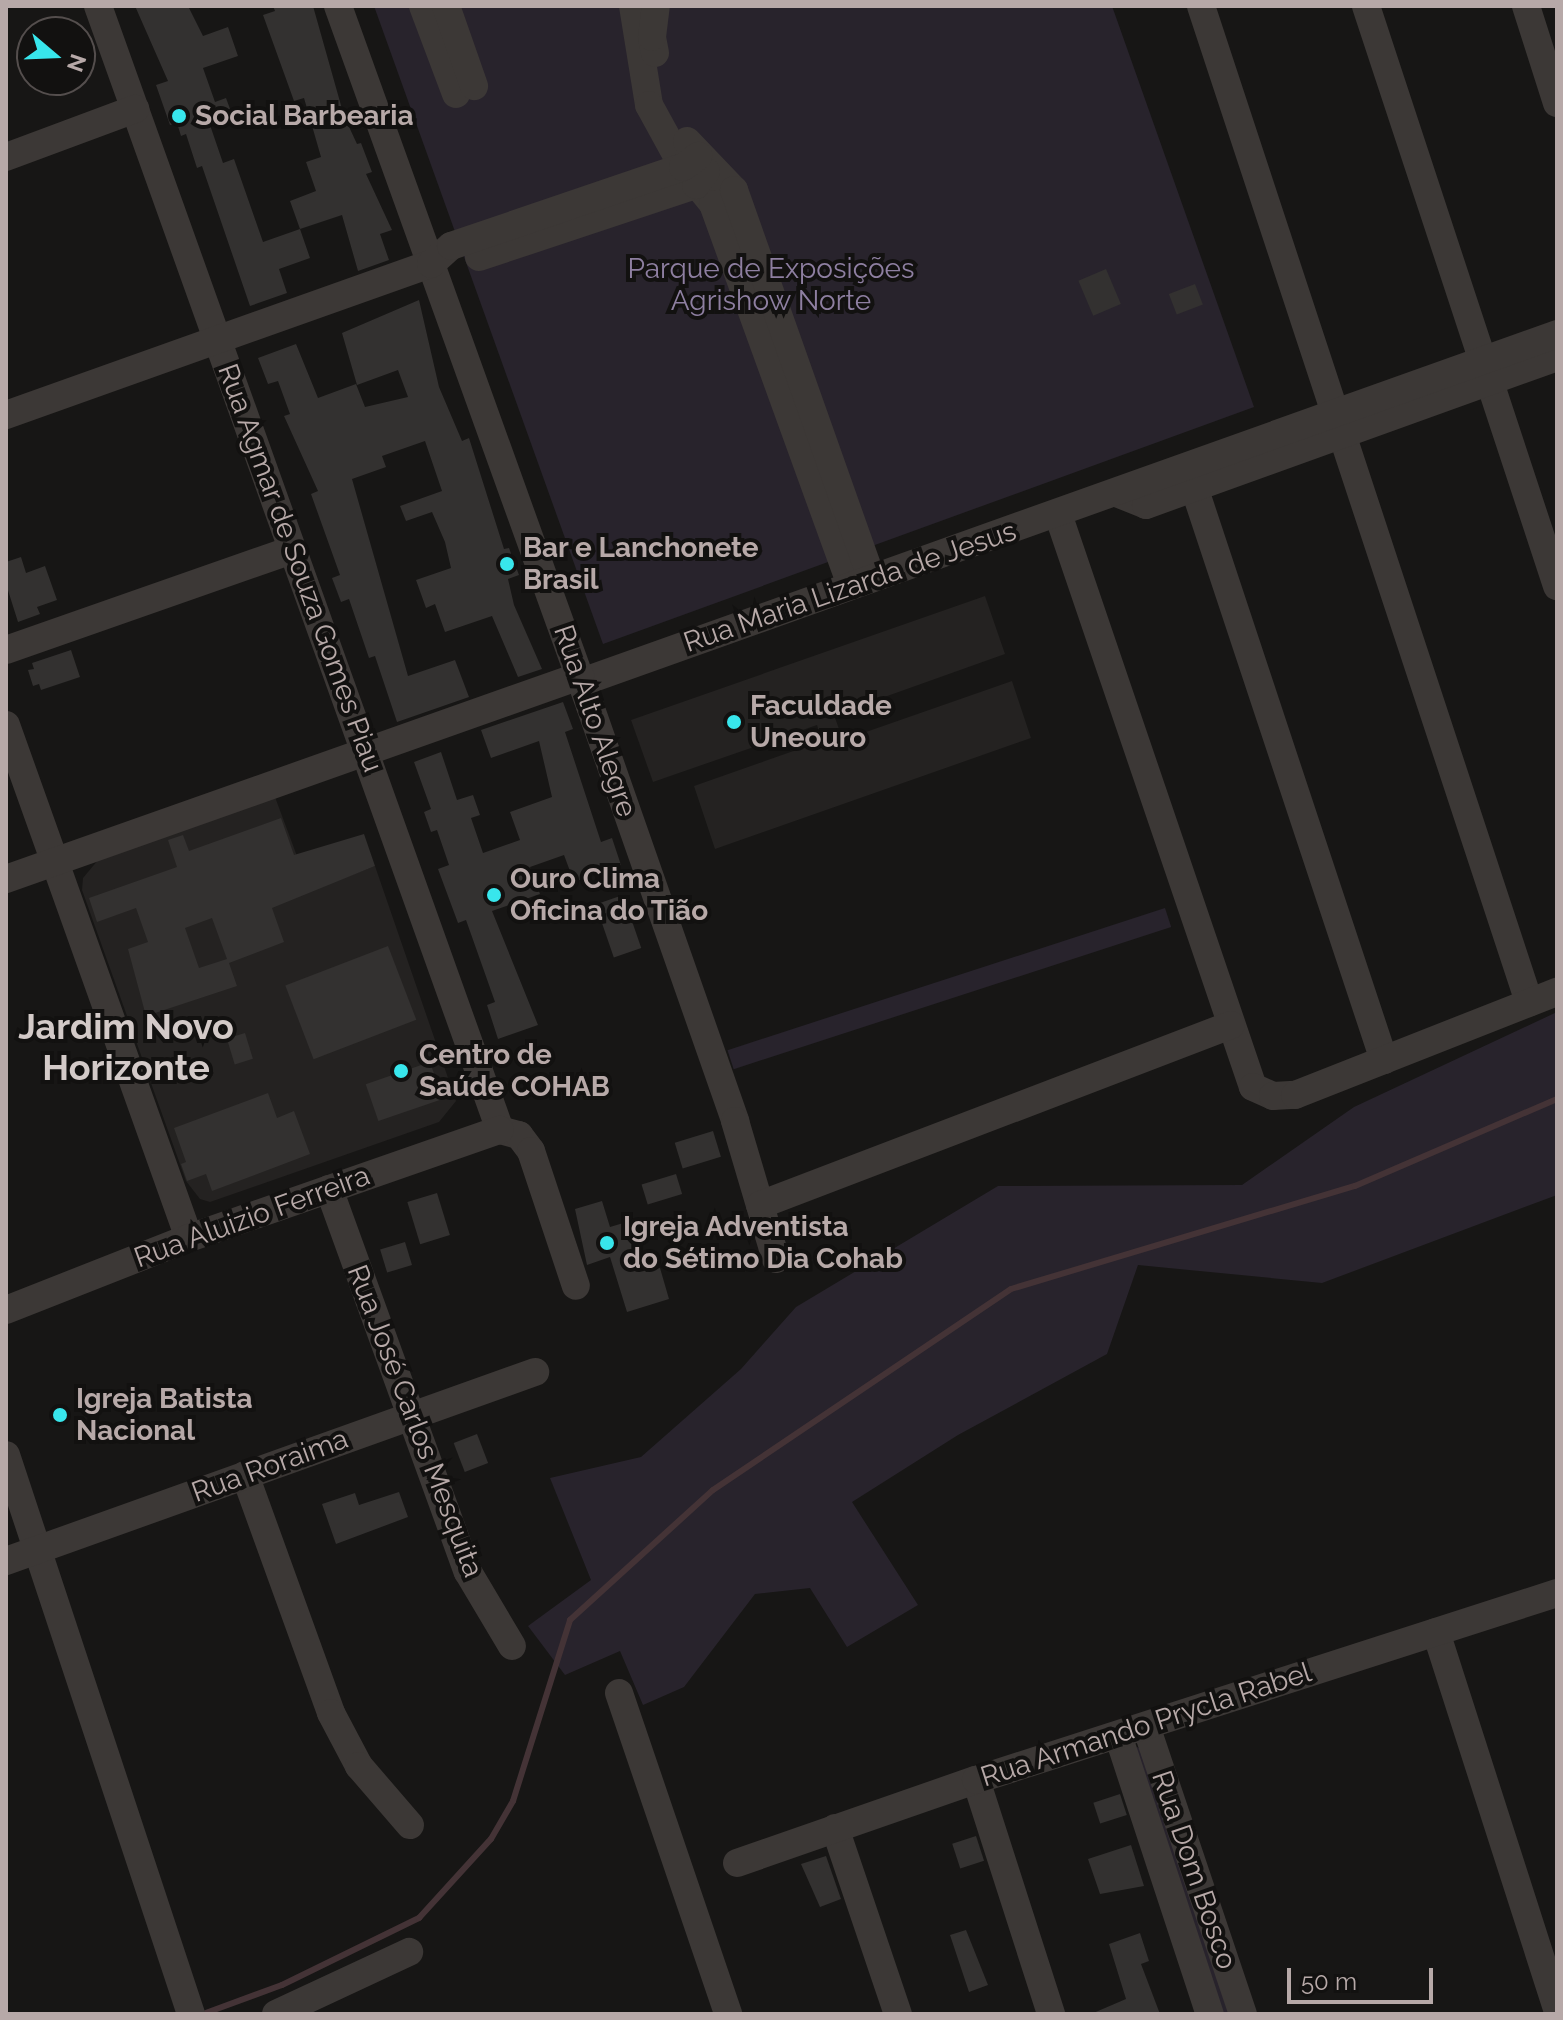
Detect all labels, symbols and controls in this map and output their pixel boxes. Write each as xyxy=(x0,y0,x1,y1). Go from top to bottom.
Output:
north arrow xyxy=(16,16,96,96)
text: N xyxy=(62,51,92,75)
place label: Social Barbearia xyxy=(195,99,414,133)
marker: Social Barbearia xyxy=(170,107,188,125)
park label: Parque de Exposições Agrishow Norte xyxy=(627,252,915,318)
street label: Rua Agmar de Souza Gomes Piau xyxy=(210,359,390,777)
street label: Rua Maria Lizarda de Jesus xyxy=(679,514,1021,660)
place label: Bar e Lanchonete Brasil xyxy=(523,531,759,597)
marker: Bar e Lanchonete Brasil xyxy=(498,555,516,573)
street label: Rua Alto Alegre xyxy=(546,620,644,822)
place label: Faculdade Uneouro xyxy=(750,689,892,755)
marker: Faculdade Uneouro xyxy=(725,713,743,731)
place label: Ouro Clima Oficina do Tião xyxy=(510,862,709,928)
marker: Ouro Clima Oficina do Tião xyxy=(485,886,503,904)
district label: Jardim Novo Horizonte xyxy=(18,1004,234,1089)
place label: Centro de Saúde COHAB xyxy=(419,1038,610,1104)
marker: Centro de Saúde COHAB xyxy=(390,1060,412,1082)
street label: Rua Aluizio Ferreira xyxy=(129,1159,375,1275)
place label: Igreja Adventista do Sétimo Dia Cohab xyxy=(623,1210,903,1276)
marker: Igreja Adventista do Sétimo Dia Cohab xyxy=(598,1234,616,1252)
street label: Rua José Carlos Mesquita xyxy=(340,1260,490,1582)
place label: Igreja Batista Nacional xyxy=(76,1382,253,1448)
marker: Igreja Batista Nacional xyxy=(51,1406,69,1424)
street label: Rua Roraima xyxy=(187,1422,353,1510)
street label: Rua Armando Prycla Rabel xyxy=(976,1656,1316,1794)
street label: Rua Dom Bosco xyxy=(1144,1766,1244,1974)
scale bar xyxy=(1291,1952,1437,2002)
text: 50 m xyxy=(1301,1967,1357,1996)

